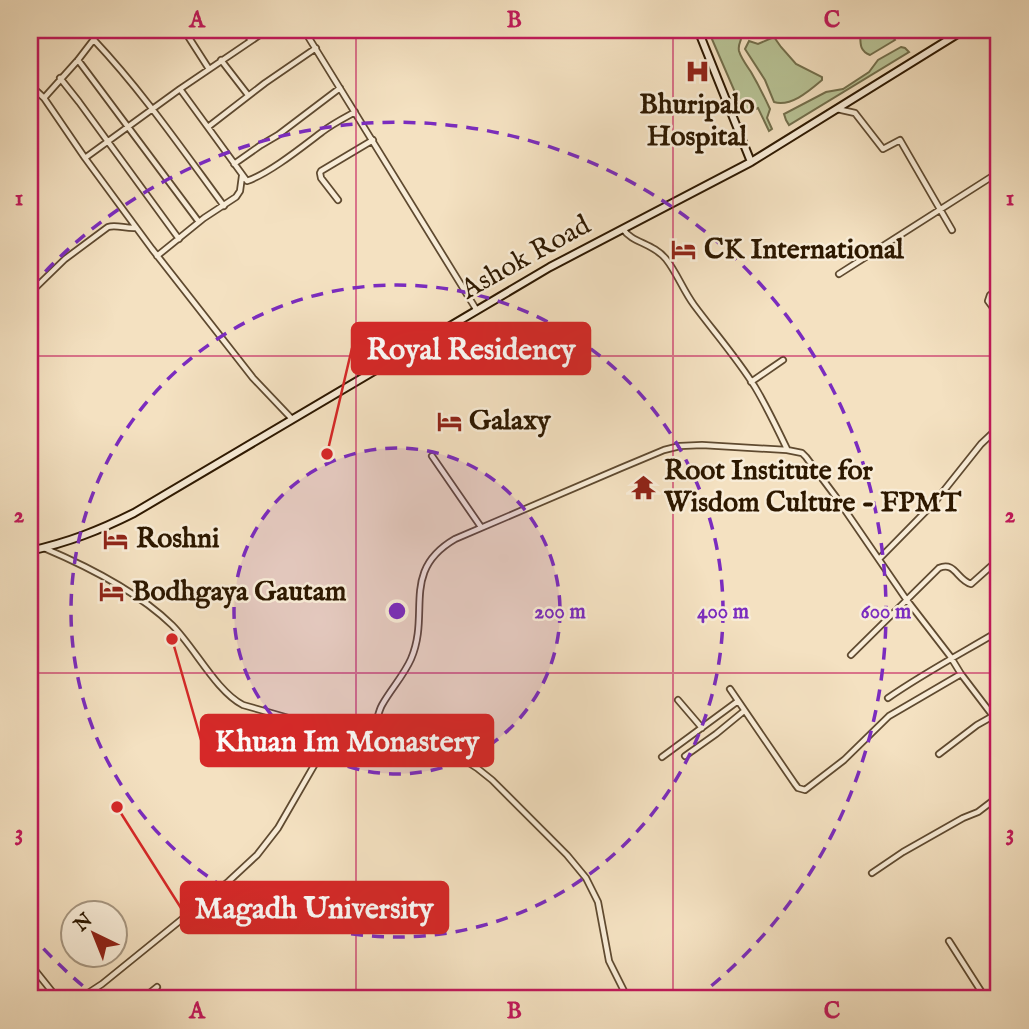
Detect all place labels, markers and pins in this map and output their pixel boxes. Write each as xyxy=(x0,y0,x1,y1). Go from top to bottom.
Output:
hospital icon: Bhuripalo Hospital xyxy=(683,57,711,85)
place label: Bhuripalo Hospital xyxy=(639,88,755,155)
place label: CK International xyxy=(704,233,905,268)
hotel icon: CK International xyxy=(670,236,698,264)
callout: Royal Residency xyxy=(352,323,590,374)
place label: Galaxy xyxy=(469,404,552,439)
hotel icon: Galaxy xyxy=(435,407,463,435)
place label: Root Institute for Wisdom Culture - FPMT xyxy=(663,454,962,521)
temple icon: Root Institute for Wisdom Culture - FPMT xyxy=(630,473,658,501)
place label: Roshni xyxy=(136,522,220,557)
hotel icon: Roshni xyxy=(102,525,130,553)
place label: Bodhgaya Gautam xyxy=(132,575,347,610)
hotel icon: Bodhgaya Gautam xyxy=(98,578,126,606)
centre of rings xyxy=(385,599,409,623)
callout: Khuan Im Monastery xyxy=(201,715,493,766)
callout: Magadh University xyxy=(181,882,448,933)

